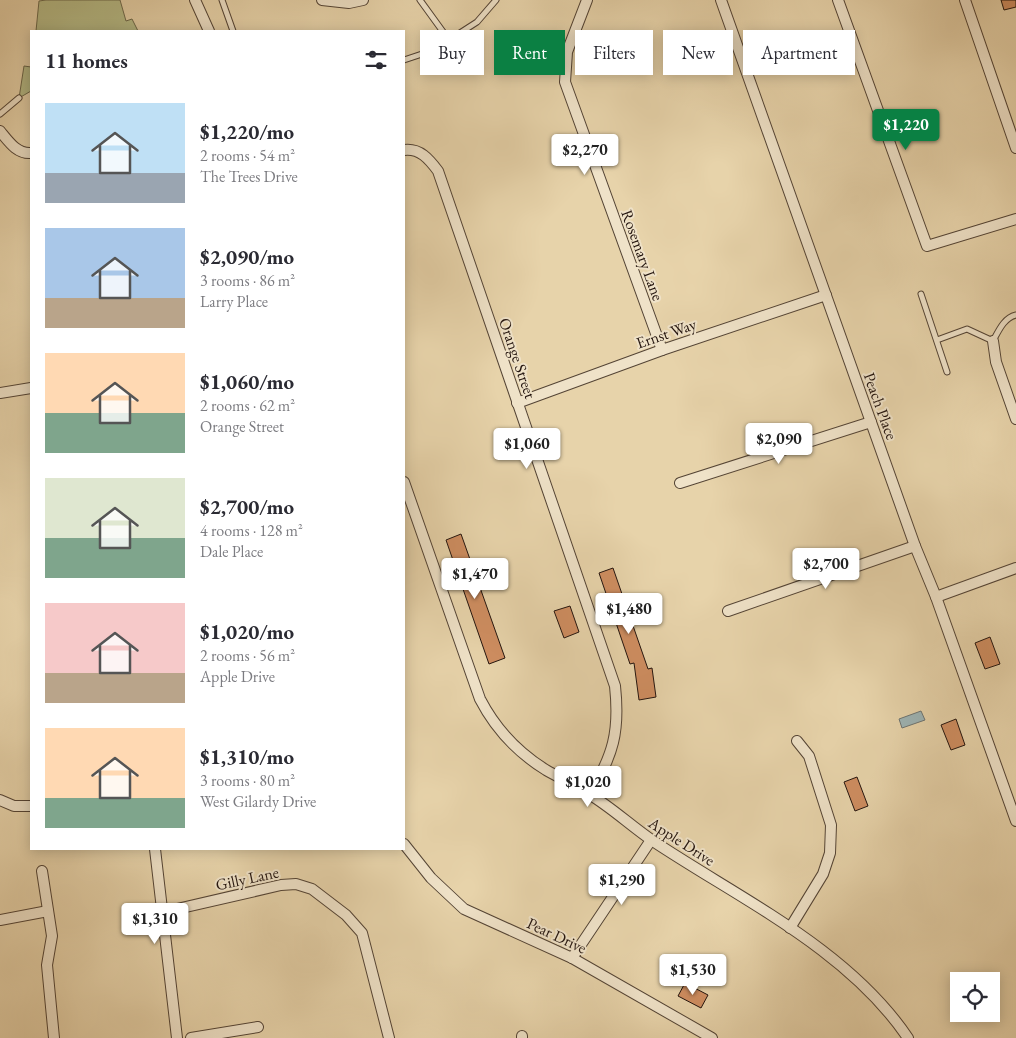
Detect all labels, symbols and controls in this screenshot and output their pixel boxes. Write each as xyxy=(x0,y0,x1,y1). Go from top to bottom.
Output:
chip: Buy xyxy=(420,30,484,75)
chip: Rent xyxy=(494,30,565,75)
chip: Filters xyxy=(575,30,653,75)
chip: New xyxy=(663,30,733,75)
chip: Apartment xyxy=(743,30,855,75)
icon: filters xyxy=(362,46,390,74)
text: 11 homes xyxy=(45,47,128,74)
pin: $1,220 xyxy=(865,108,947,151)
text: $1,220 xyxy=(883,114,929,135)
text: $1,220/mo xyxy=(200,118,294,145)
icon: home xyxy=(85,123,145,183)
pin: $2,270 xyxy=(544,134,626,176)
text: $2,270 xyxy=(562,139,608,160)
text: 2 rooms · 54 m² xyxy=(200,145,295,166)
text: The Trees Drive xyxy=(200,166,298,187)
street label: Rosemary Lane xyxy=(616,207,669,304)
text: $2,090/mo xyxy=(200,243,294,270)
icon: home xyxy=(85,248,145,308)
text: 3 rooms · 86 m² xyxy=(200,270,295,291)
text: Larry Place xyxy=(200,291,268,312)
street label: Ernst Way xyxy=(633,313,700,354)
street label: Orange Street xyxy=(494,315,541,401)
text: $1,060/mo xyxy=(200,368,294,395)
street label: Peach Place xyxy=(859,370,902,443)
icon: home xyxy=(85,373,145,433)
text: 2 rooms · 62 m² xyxy=(200,395,295,416)
text: Orange Street xyxy=(200,416,284,437)
pin: $2,090 xyxy=(738,422,820,465)
pin: $1,060 xyxy=(486,428,568,470)
text: $2,090 xyxy=(756,428,802,449)
text: $1,060 xyxy=(504,433,550,454)
text: $2,700/mo xyxy=(200,493,294,520)
icon: home xyxy=(85,498,145,558)
text: 4 rooms · 128 m² xyxy=(200,520,303,541)
text: Dale Place xyxy=(200,541,263,562)
pin: $2,700 xyxy=(785,548,867,590)
text: $2,700 xyxy=(803,553,849,574)
pin: $1,470 xyxy=(434,558,516,600)
text: $1,470 xyxy=(452,563,498,584)
pin: $1,480 xyxy=(588,592,670,635)
text: $1,480 xyxy=(606,598,652,619)
text: $1,020/mo xyxy=(200,618,294,645)
icon: home xyxy=(85,623,145,683)
text: 2 rooms · 56 m² xyxy=(200,645,295,666)
text: Apple Drive xyxy=(200,666,275,687)
text: $1,310/mo xyxy=(200,743,294,770)
icon: home xyxy=(85,748,145,808)
pin: $1,020 xyxy=(547,766,629,808)
text: 3 rooms · 80 m² xyxy=(200,770,295,791)
text: $1,020 xyxy=(565,771,611,792)
text: West Gilardy Drive xyxy=(200,791,316,812)
street label: Apple Drive xyxy=(644,812,719,871)
street label: Gilly Lane xyxy=(214,862,281,895)
pin: $1,290 xyxy=(581,864,663,906)
text: $1,290 xyxy=(599,869,645,890)
pin: $1,310 xyxy=(114,902,196,945)
text: $1,310 xyxy=(132,908,178,929)
street label: Pear Drive xyxy=(524,913,590,958)
pin: $1,530 xyxy=(652,954,734,996)
text: $1,530 xyxy=(670,959,716,980)
map controls xyxy=(950,972,1000,1022)
button: locate xyxy=(950,972,1000,1022)

